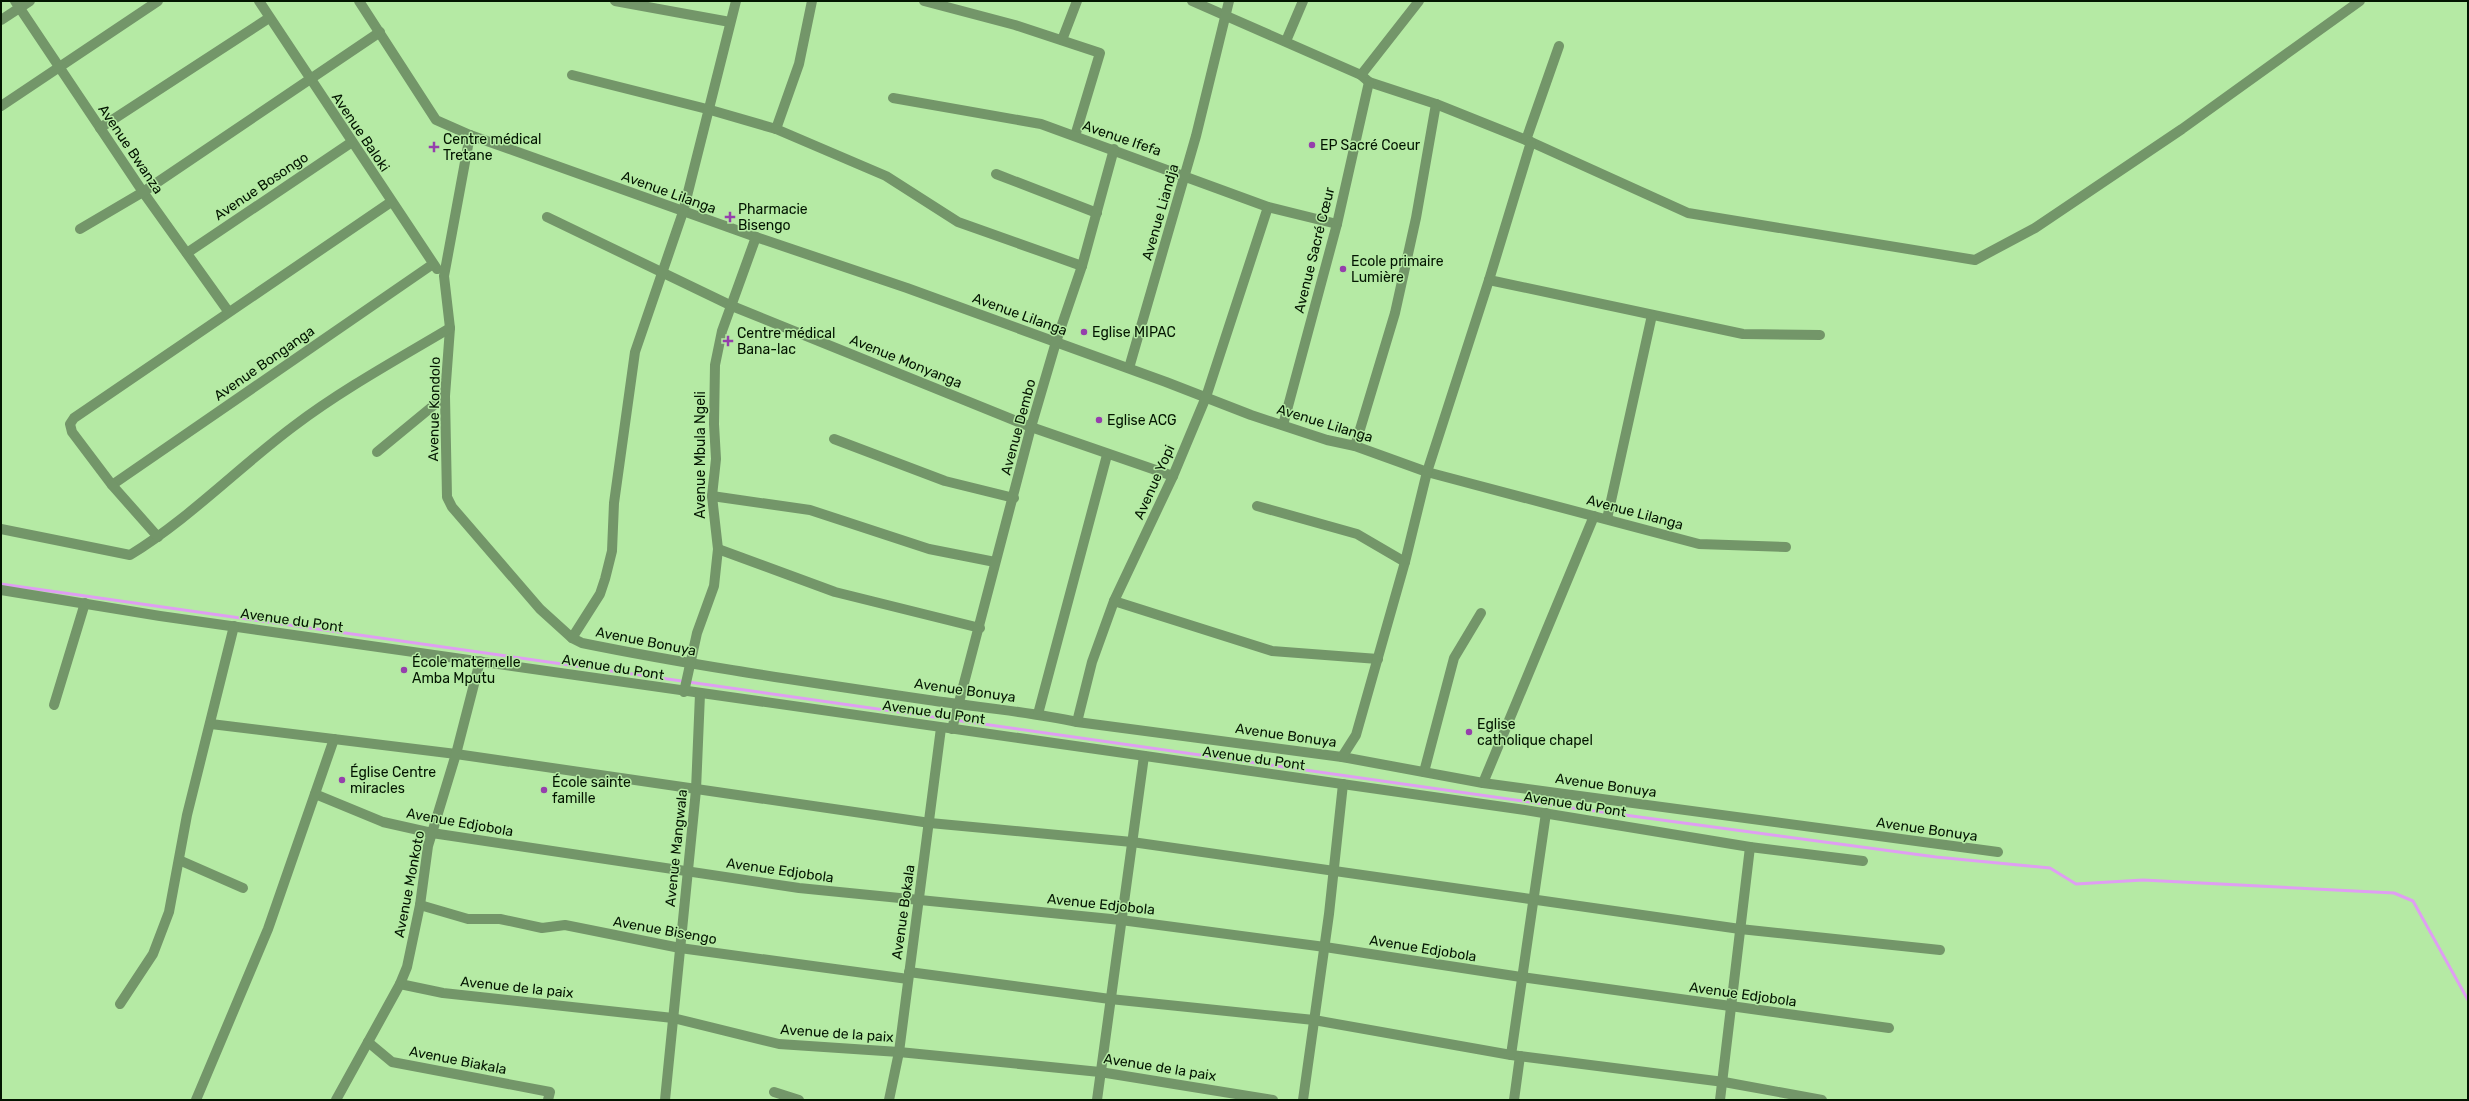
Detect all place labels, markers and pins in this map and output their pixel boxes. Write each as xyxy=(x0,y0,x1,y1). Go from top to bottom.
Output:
place label: Centre médical Tretane xyxy=(443,131,541,164)
place label: EP Sacré Coeur xyxy=(1320,137,1421,154)
marker: EP Sacré Coeur xyxy=(1307,140,1317,150)
marker: Centre médical Tretane xyxy=(428,141,440,153)
place label: Pharmacie Bisengo xyxy=(738,201,808,234)
marker: Pharmacie Bisengo xyxy=(725,212,735,222)
place label: Ecole primaire Lumière xyxy=(1351,253,1444,286)
marker: Ecole primaire Lumière xyxy=(1338,264,1348,274)
place label: Eglise MIPAC xyxy=(1092,324,1176,341)
place label: Centre médical Bana-lac xyxy=(737,325,835,358)
marker: Eglise MIPAC xyxy=(1079,327,1089,337)
marker: Centre médical Bana-lac xyxy=(722,335,734,347)
place label: Eglise ACG xyxy=(1107,412,1177,429)
marker: Eglise ACG xyxy=(1094,415,1104,425)
place label: École maternelle Amba Mputu xyxy=(412,653,521,687)
marker: École maternelle Amba Mputu xyxy=(399,665,409,675)
place label: Eglise catholique chapel xyxy=(1477,716,1593,749)
marker: Eglise catholique chapel xyxy=(1464,727,1474,737)
place label: Église Centre miracles xyxy=(350,763,436,797)
place label: École sainte famille xyxy=(552,773,631,807)
marker: Église Centre miracles xyxy=(337,775,347,785)
marker: École sainte famille xyxy=(539,785,549,795)

